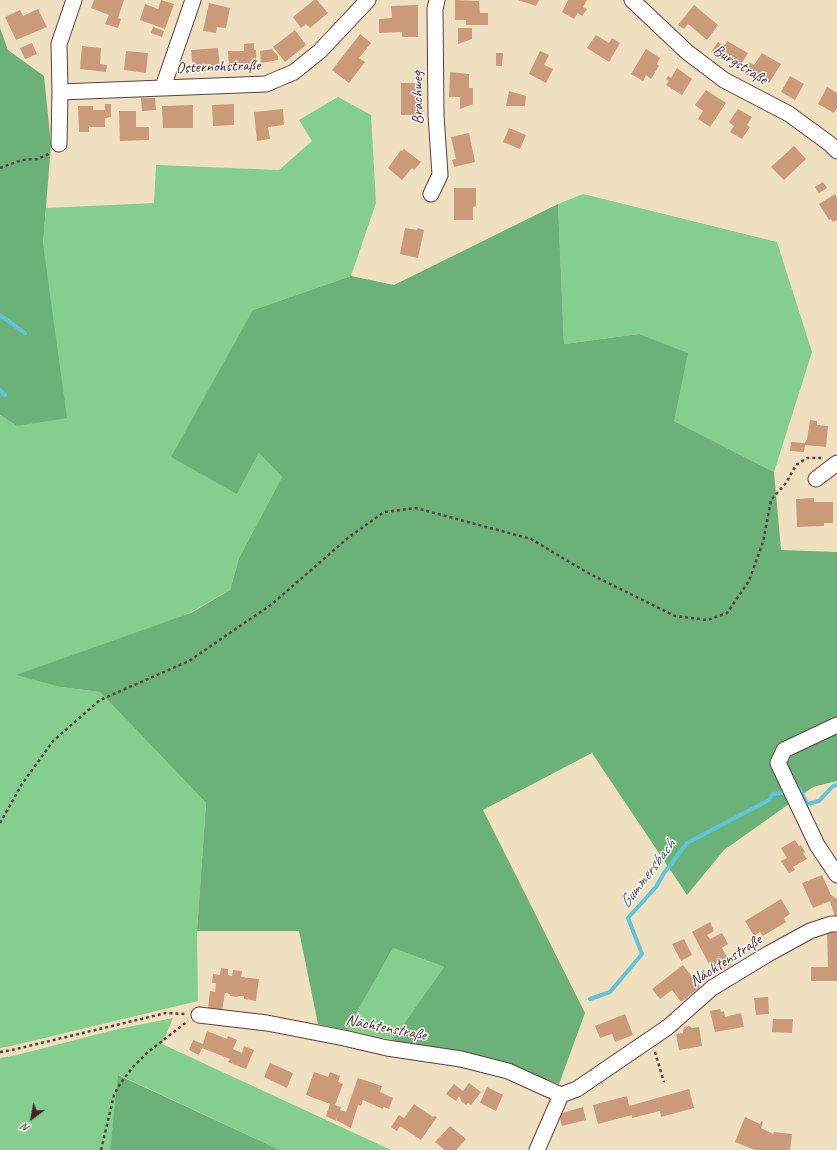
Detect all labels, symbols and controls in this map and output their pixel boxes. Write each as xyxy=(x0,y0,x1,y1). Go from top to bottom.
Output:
street label: Burgstraße xyxy=(709,41,771,89)
street label: Osternohstraße xyxy=(175,56,261,78)
street label: Brachweg xyxy=(408,71,428,125)
water label: Gummersbach xyxy=(616,836,680,912)
street label: Nächtenstraße xyxy=(687,931,765,991)
street label: Nächtenstraße xyxy=(344,1011,428,1045)
north arrow xyxy=(12,1098,52,1138)
text: N xyxy=(19,1120,32,1136)

